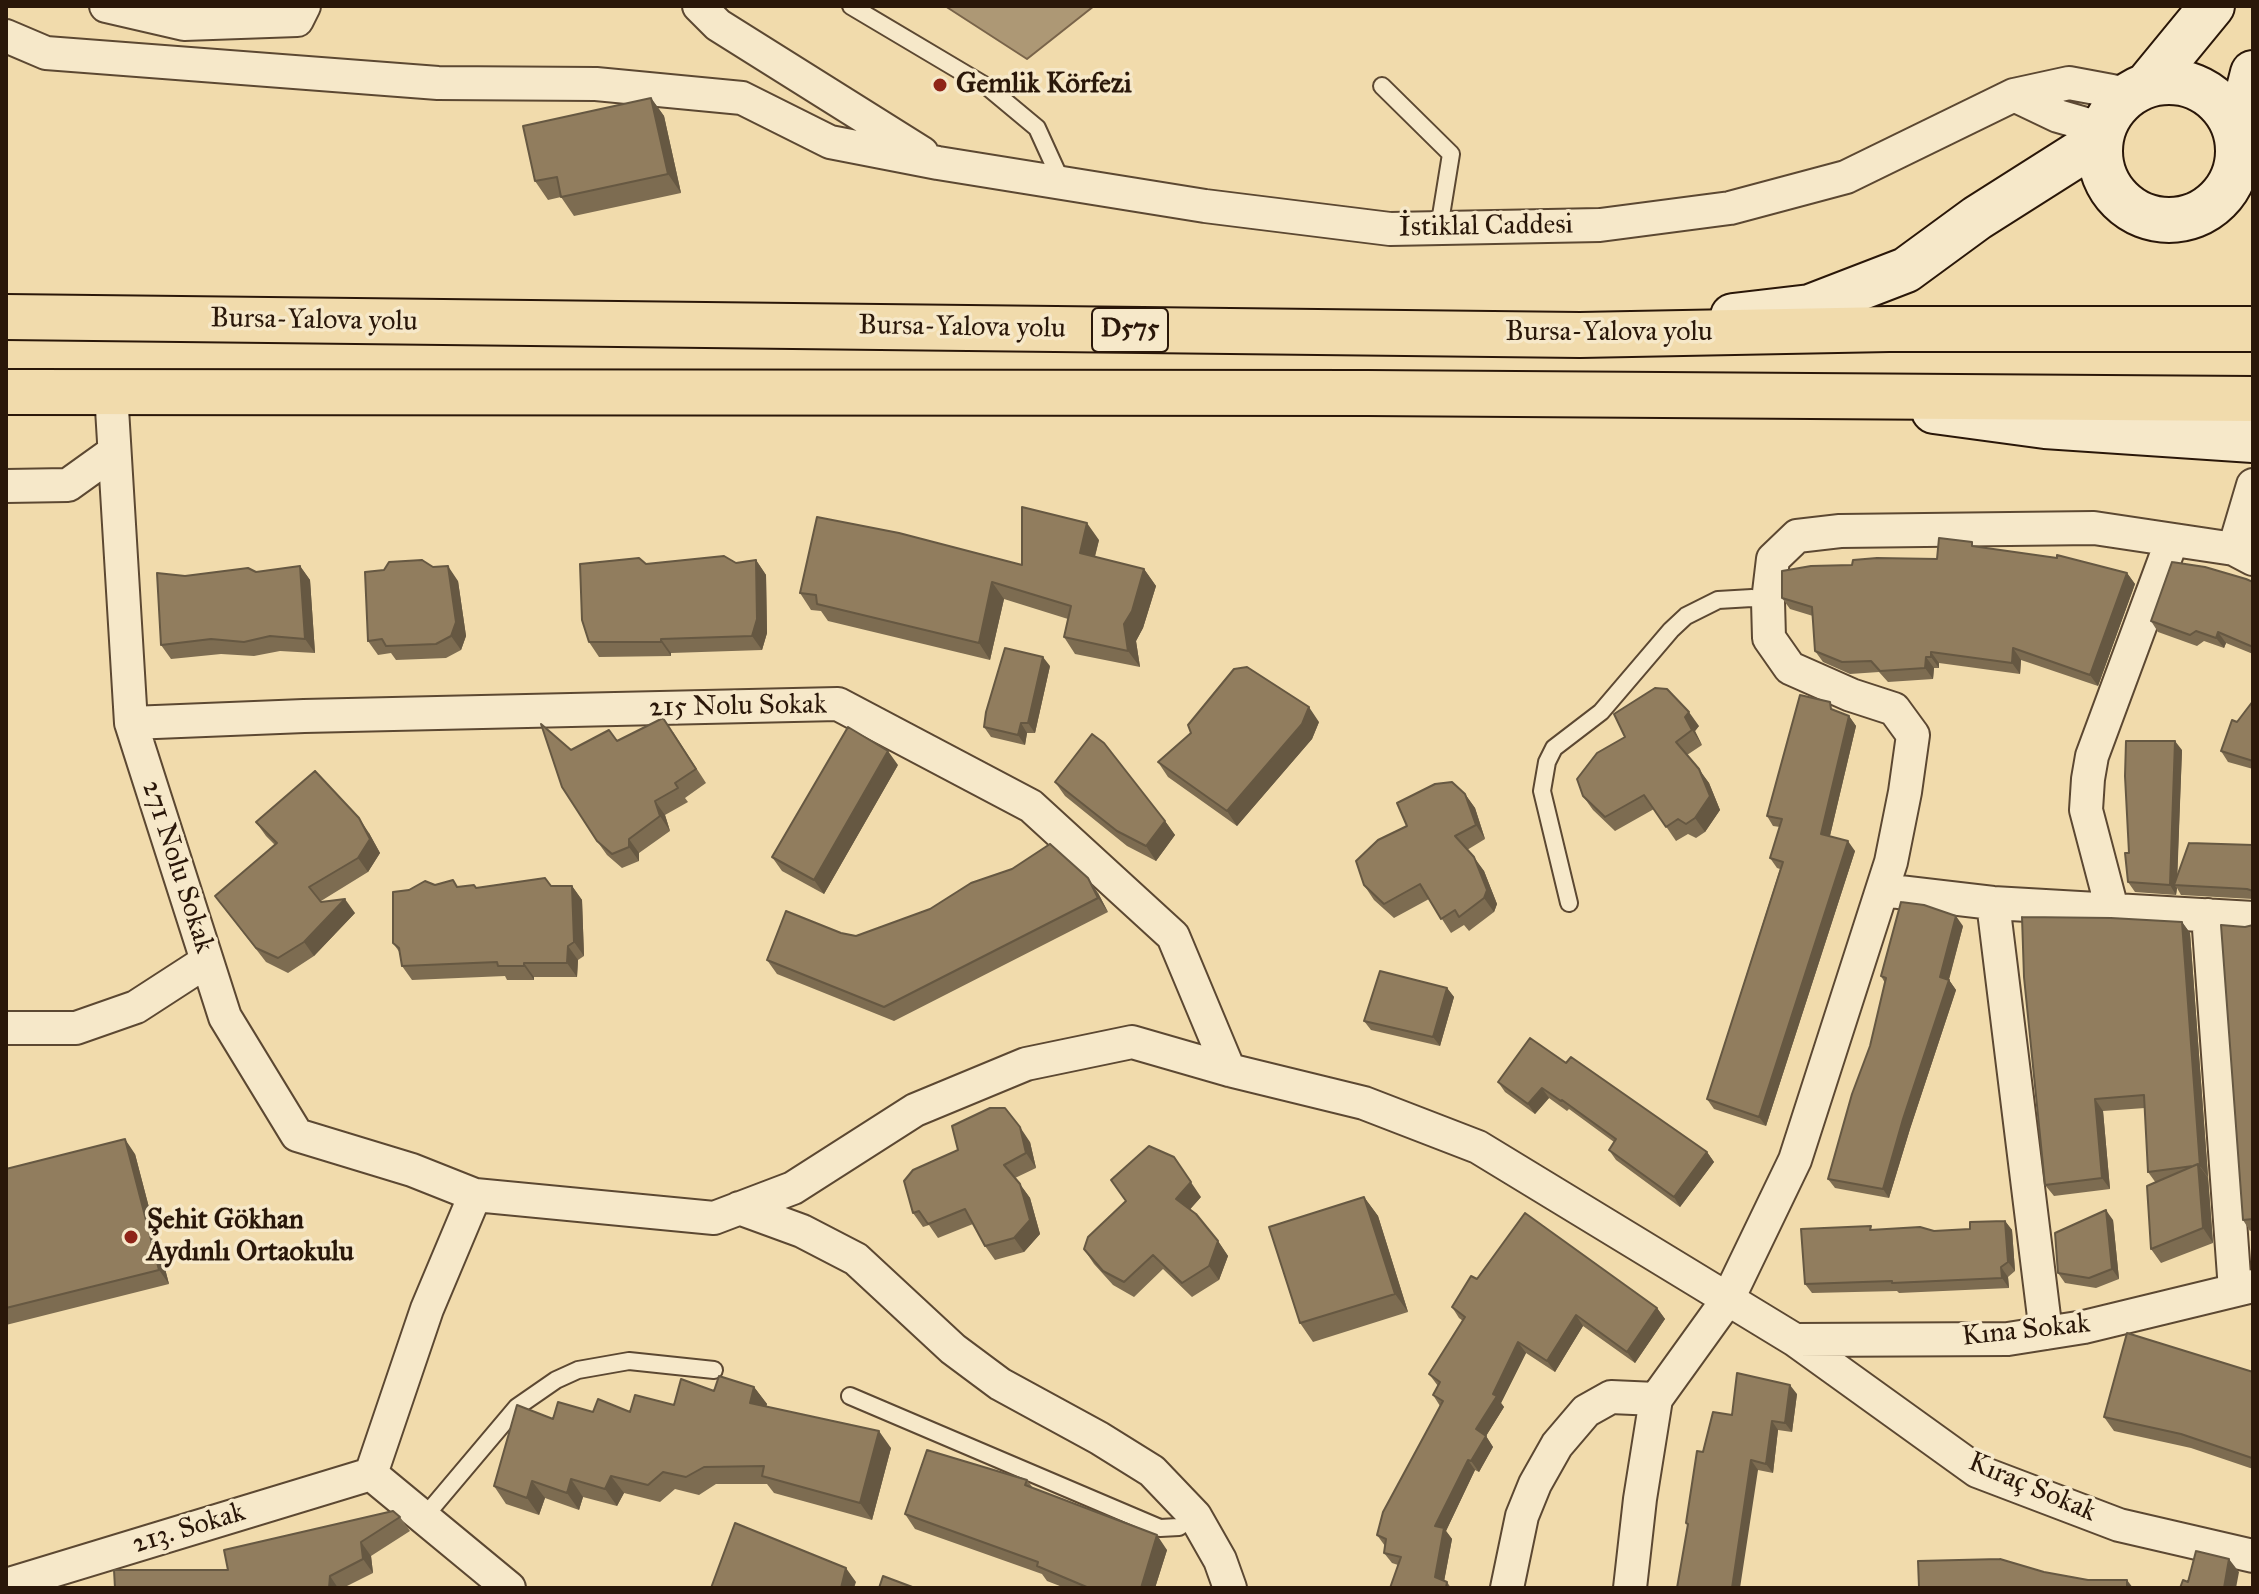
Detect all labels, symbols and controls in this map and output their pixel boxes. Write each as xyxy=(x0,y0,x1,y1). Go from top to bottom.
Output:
place label: Gemlik Körfezi xyxy=(956,68,1132,102)
marker: Gemlik Körfezi xyxy=(931,76,949,94)
street label: İstiklal Caddesi xyxy=(1399,209,1573,245)
street label: Bursa-Yalova yolu xyxy=(210,302,418,340)
road number: D575 xyxy=(1092,308,1168,352)
street label: Bursa-Yalova yolu xyxy=(858,309,1066,347)
street label: Bursa-Yalova yolu xyxy=(1505,316,1713,350)
street label: 215 Nolu Sokak xyxy=(649,689,827,725)
street label: 271 Nolu Sokak xyxy=(133,777,221,957)
place label: Şehit Gökhan Aydınlı Ortaokulu xyxy=(147,1204,354,1270)
marker: Şehit Gökhan Aydınlı Ortaokulu xyxy=(122,1228,140,1246)
street label: Kına Sokak xyxy=(1960,1308,2092,1354)
street label: Kıraç Sokak xyxy=(1963,1446,2101,1530)
street label: 213. Sokak xyxy=(129,1496,249,1562)

